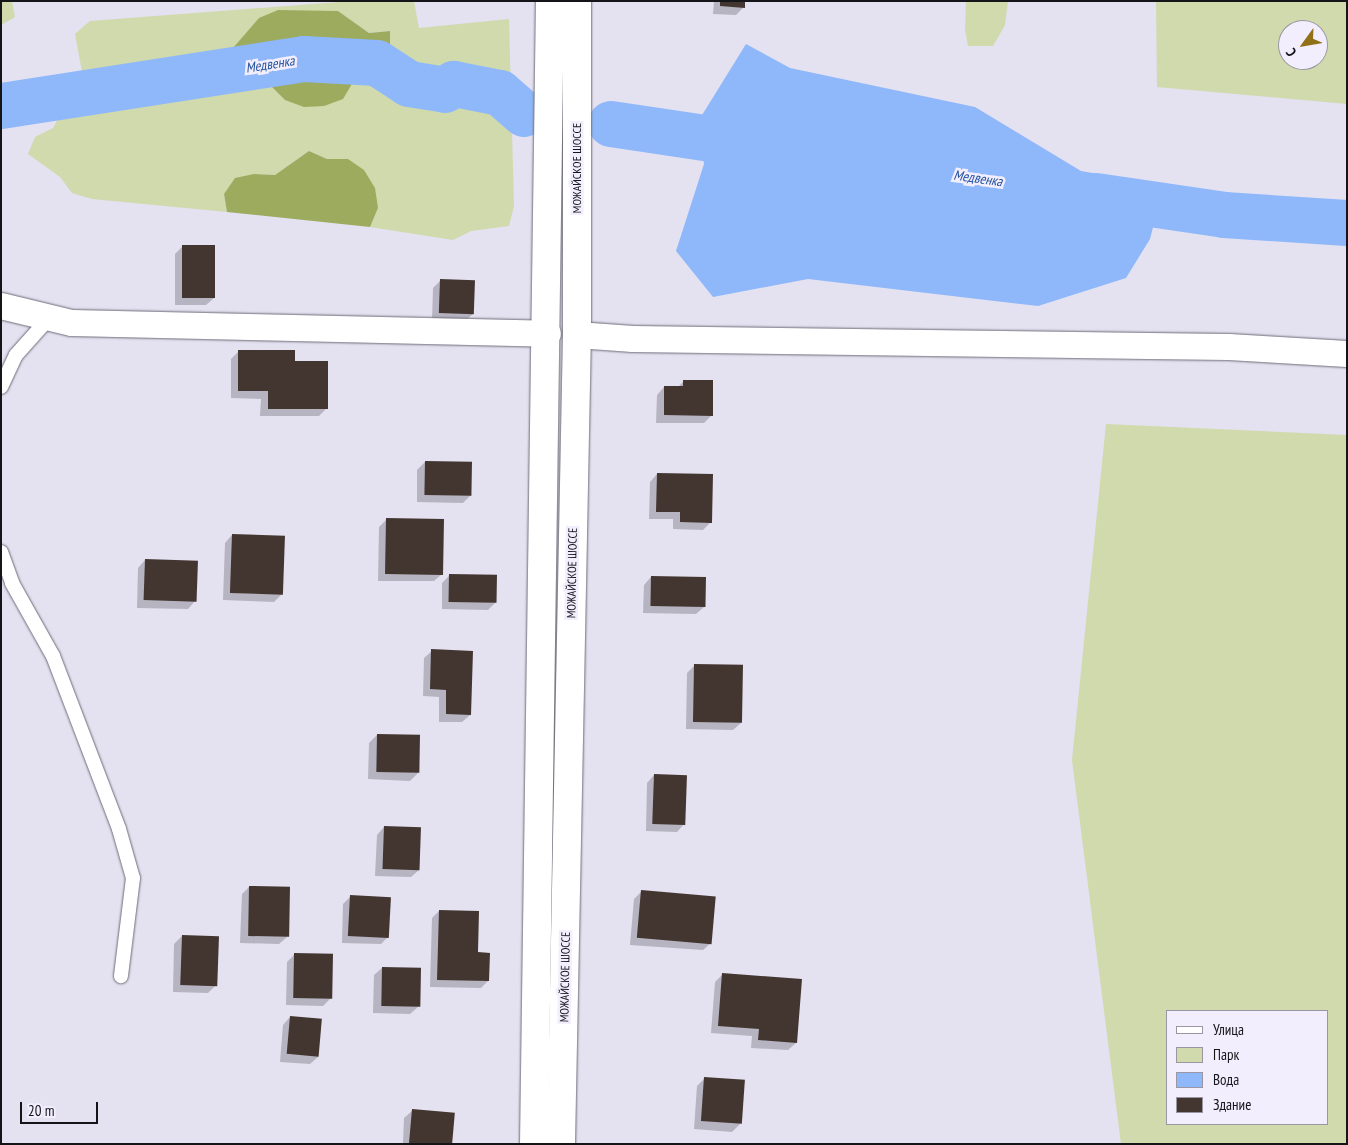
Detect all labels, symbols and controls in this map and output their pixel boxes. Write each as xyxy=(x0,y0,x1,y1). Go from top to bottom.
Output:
north arrow xyxy=(1278,20,1328,70)
text: С xyxy=(1282,45,1300,60)
water label: Медвенка xyxy=(244,52,296,76)
street label: МОЖАЙСКОЕ ШОССЕ xyxy=(570,123,584,213)
water label: Медвенка xyxy=(953,166,1003,190)
street label: МОЖАЙСКОЕ ШОССЕ xyxy=(564,528,580,618)
street label: МОЖАЙСКОЕ ШОССЕ xyxy=(557,932,573,1022)
legend xyxy=(1166,1010,1328,1125)
text: Улица xyxy=(1213,1020,1244,1039)
text: Парк xyxy=(1213,1045,1239,1064)
text: Вода xyxy=(1213,1070,1239,1089)
scale bar xyxy=(22,1092,100,1124)
text: Здание xyxy=(1213,1095,1251,1114)
text: 20 m xyxy=(28,1101,54,1120)

